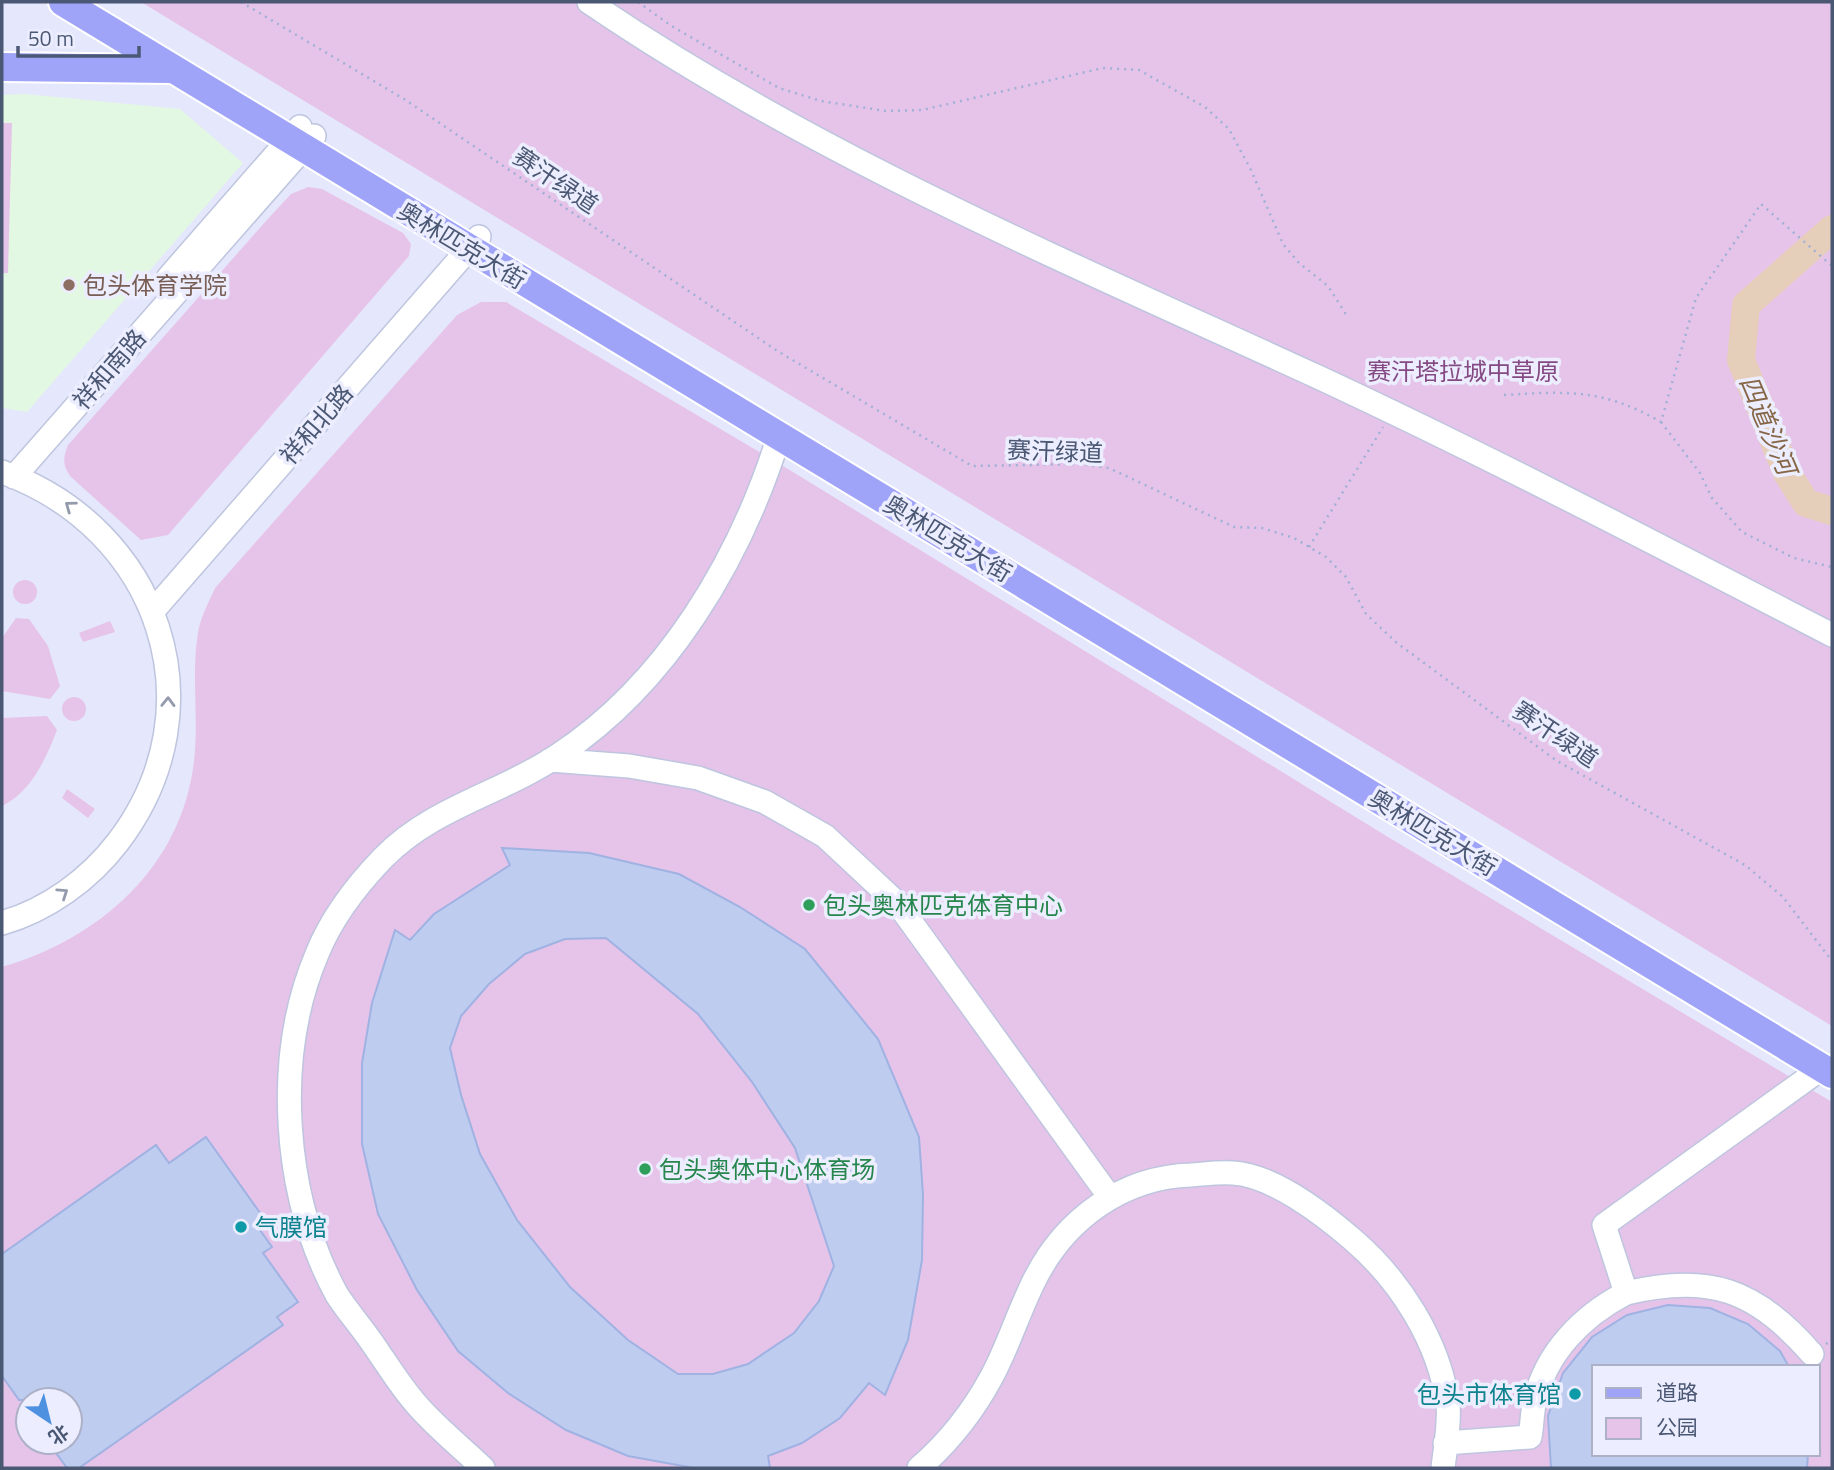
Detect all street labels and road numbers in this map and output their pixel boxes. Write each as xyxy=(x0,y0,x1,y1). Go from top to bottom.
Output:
street label: 赛汗绿道 xyxy=(506,138,606,222)
street label: 奥林匹克大街 xyxy=(391,192,533,298)
street label: 祥和南路 xyxy=(64,321,154,417)
street label: 祥和北路 xyxy=(271,376,361,472)
street label: 赛汗绿道 xyxy=(1006,431,1104,471)
street label: 奥林匹克大街 xyxy=(877,485,1019,591)
street label: 赛汗绿道 xyxy=(1506,692,1606,776)
street label: 奥林匹克大街 xyxy=(1362,779,1504,885)

